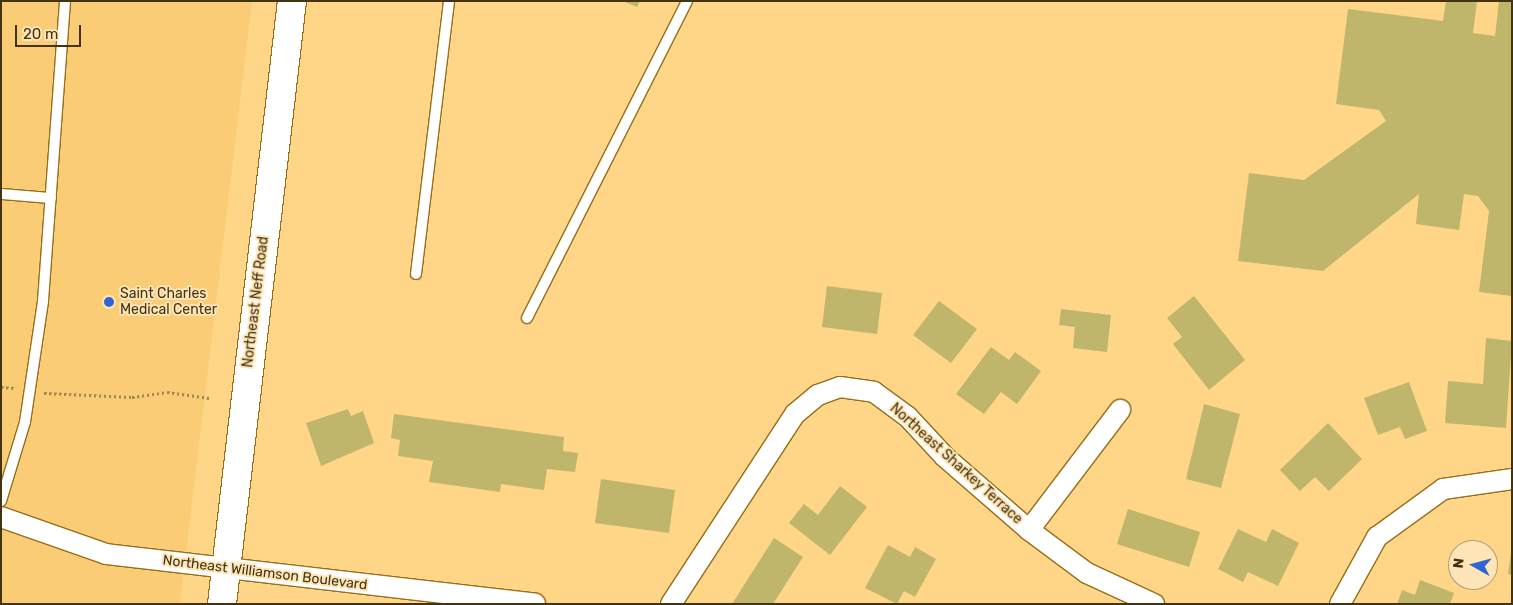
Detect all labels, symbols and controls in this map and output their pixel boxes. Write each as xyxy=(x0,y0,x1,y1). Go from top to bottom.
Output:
scale bar xyxy=(18,15,84,47)
text: 20 m xyxy=(23,25,58,43)
street label: Northeast Neff Road xyxy=(240,235,272,369)
place label: Saint Charles Medical Center xyxy=(120,286,217,318)
marker: Saint Charles Medical Center xyxy=(102,295,116,309)
street label: Northeast Sharkey Terrace xyxy=(886,400,1026,528)
north arrow xyxy=(1448,540,1498,590)
street label: Northeast Williamson Boulevard xyxy=(162,552,368,594)
text: N xyxy=(1450,557,1468,569)

